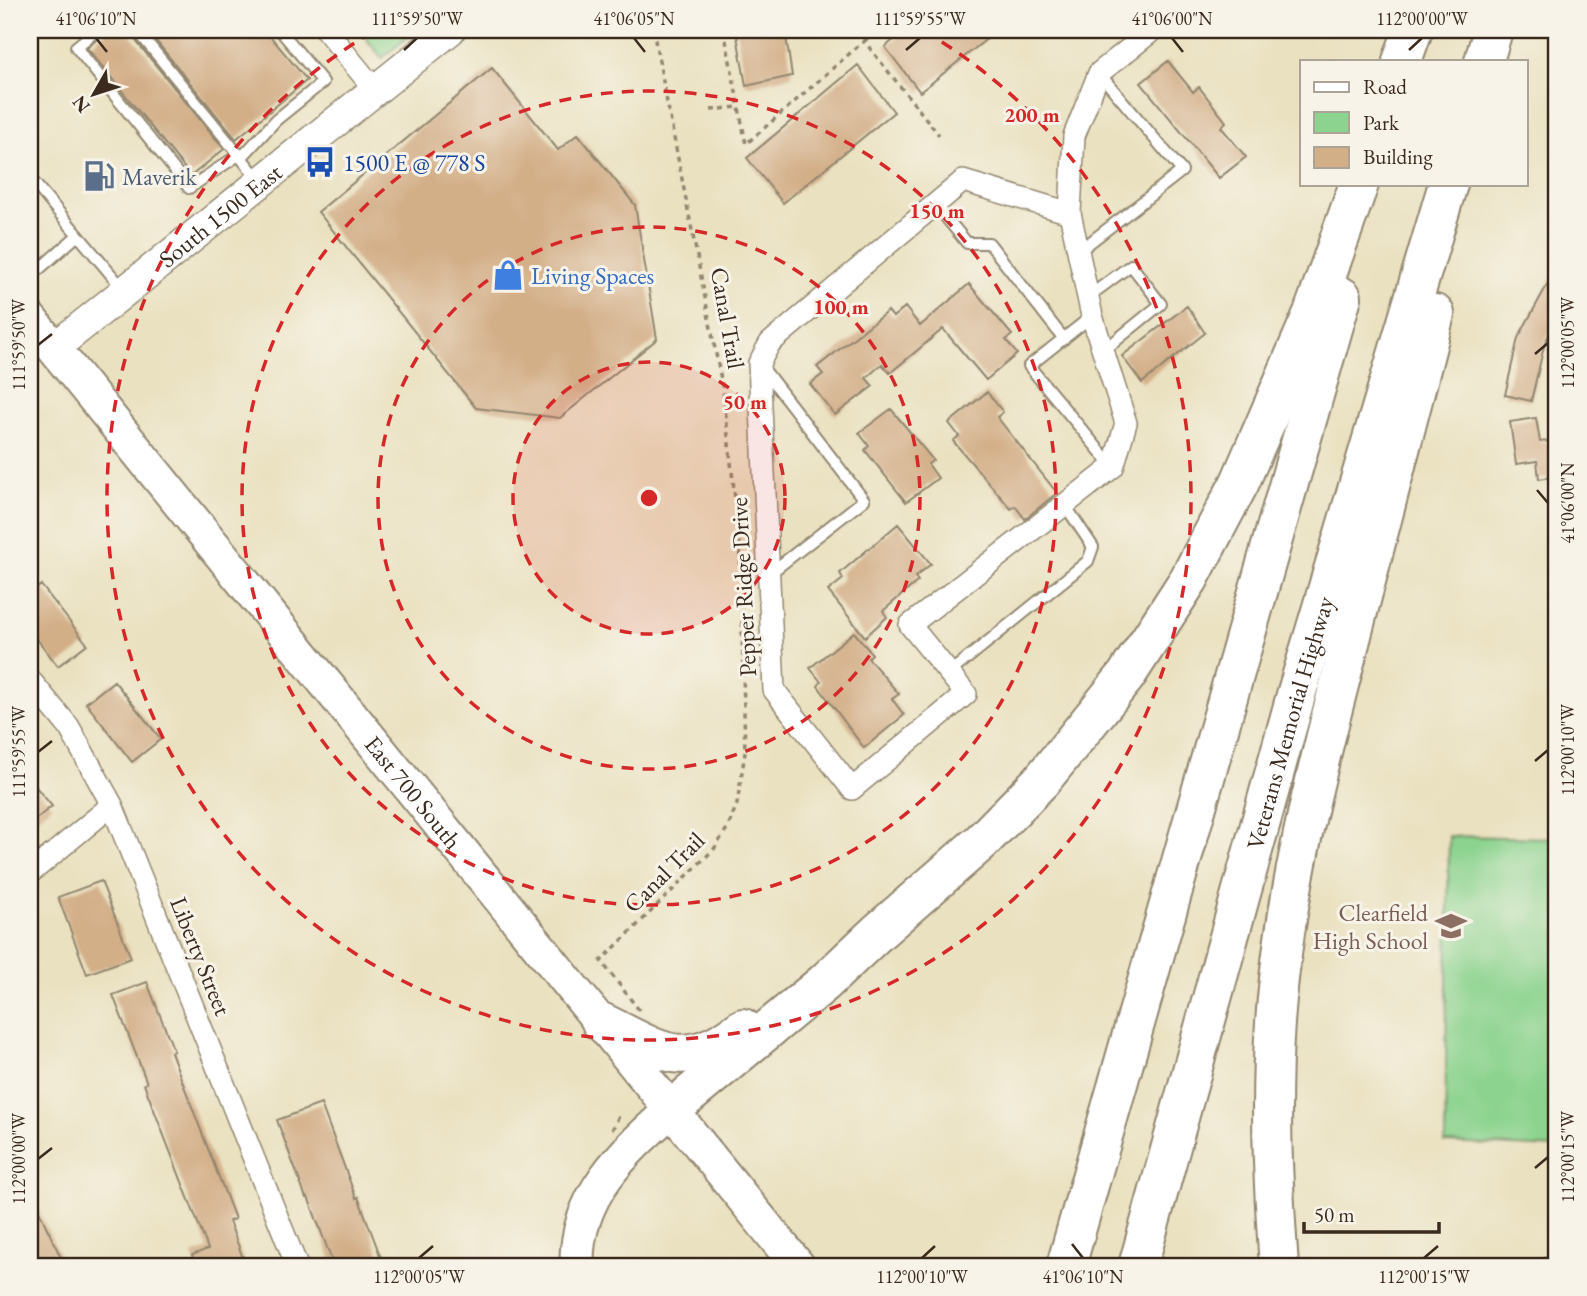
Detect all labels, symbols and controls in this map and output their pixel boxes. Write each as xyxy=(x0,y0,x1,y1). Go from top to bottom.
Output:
text: 41°06'10"N xyxy=(56,7,137,30)
text: 111°59'50"W xyxy=(371,7,463,30)
text: 41°06'05"N xyxy=(594,7,675,30)
text: 111°59'55"W xyxy=(874,7,966,30)
text: 41°06'00"N xyxy=(1132,7,1213,30)
text: 112°00'00"W xyxy=(1376,7,1468,30)
north arrow xyxy=(60,60,130,130)
legend xyxy=(1300,60,1528,186)
text: Road xyxy=(1363,73,1407,100)
text: N xyxy=(66,90,96,118)
text: 200 m xyxy=(1004,101,1060,128)
text: Park xyxy=(1363,109,1400,136)
text: Building xyxy=(1363,143,1433,170)
bus stop icon: 1500 E @ 778 S xyxy=(303,145,337,179)
place label: 1500 E @ 778 S xyxy=(343,147,486,178)
street label: South 1500 East xyxy=(152,156,288,274)
fuel station icon: Maverik xyxy=(82,159,116,193)
place label: Maverik xyxy=(122,161,197,192)
text: 150 m xyxy=(909,197,965,224)
shop icon: Living Spaces xyxy=(491,258,525,292)
place label: Living Spaces xyxy=(531,260,654,291)
street label: Canal Trail xyxy=(704,265,752,371)
text: 100 m xyxy=(813,293,869,320)
text: 112°00'05"W xyxy=(1556,297,1579,389)
text: 111°59'50"W xyxy=(7,299,30,391)
text: 50 m xyxy=(723,388,767,415)
text: 41°06'00"N xyxy=(1556,462,1579,543)
centre of rings xyxy=(637,486,661,510)
street label: Pepper Ridge Drive xyxy=(723,497,763,677)
street label: Veterans Memorial Highway xyxy=(1239,592,1340,853)
text: 112°00'10"W xyxy=(1556,704,1579,796)
text: 111°59'55"W xyxy=(7,706,30,798)
street label: East 700 South xyxy=(358,729,469,855)
street label: Canal Trail xyxy=(617,825,711,919)
street label: Liberty Street xyxy=(163,892,239,1020)
place label: Clearfield High School xyxy=(1313,897,1429,956)
school or university icon: Clearfield High School xyxy=(1434,909,1468,943)
text: 112°00'15"W xyxy=(1556,1111,1579,1203)
text: 112°00'00"W xyxy=(7,1113,30,1205)
scale bar xyxy=(1304,1191,1438,1235)
text: 50 m xyxy=(1314,1201,1355,1228)
text: 112°00'05"W xyxy=(373,1265,465,1288)
text: 112°00'10"W xyxy=(876,1265,968,1288)
text: 41°06'10"N xyxy=(1043,1265,1124,1288)
text: 112°00'15"W xyxy=(1378,1265,1470,1288)

